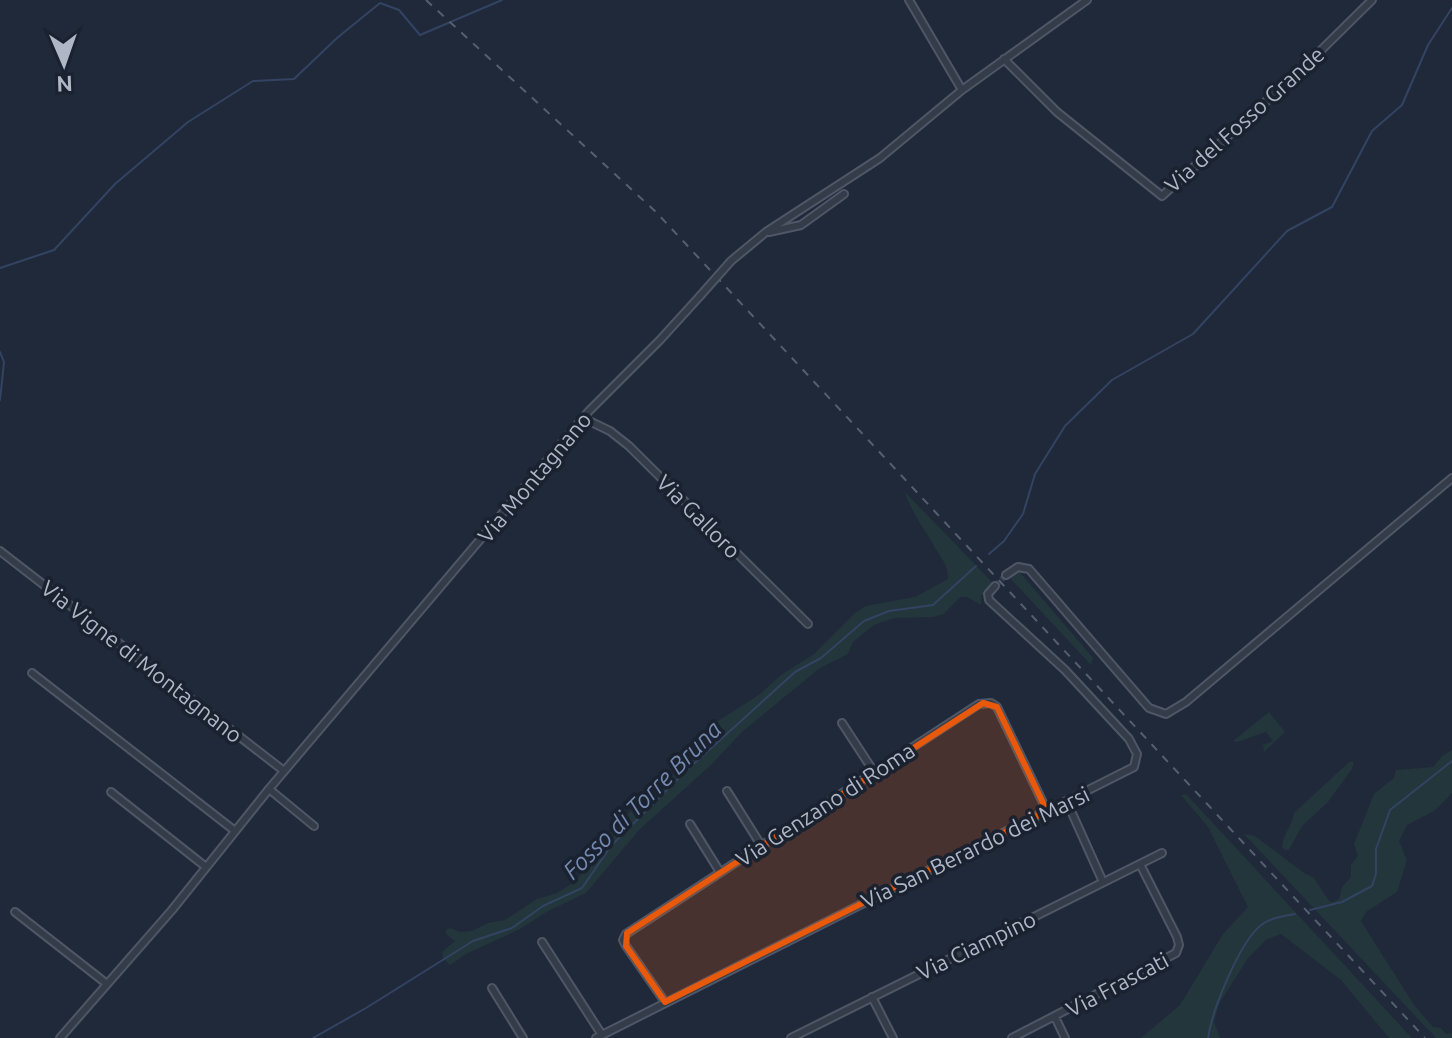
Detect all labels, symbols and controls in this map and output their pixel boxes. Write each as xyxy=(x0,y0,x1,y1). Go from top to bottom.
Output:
north arrow xyxy=(24,24,104,104)
street label: Via del Fosso Grande xyxy=(1159,41,1329,197)
text: N xyxy=(56,72,73,97)
street label: Via Montagnano xyxy=(472,407,596,547)
street label: Via Galloro xyxy=(652,469,746,563)
street label: Via Vigne di Montagnano xyxy=(36,575,248,747)
water label: Fosso di Torre Bruna xyxy=(557,715,727,885)
street label: Via Genzano di Roma xyxy=(731,737,919,871)
street label: Via San Berardo dei Marsi xyxy=(857,781,1093,913)
street label: Via Ciampino xyxy=(912,905,1040,985)
street label: Via Frascati xyxy=(1062,947,1172,1021)

